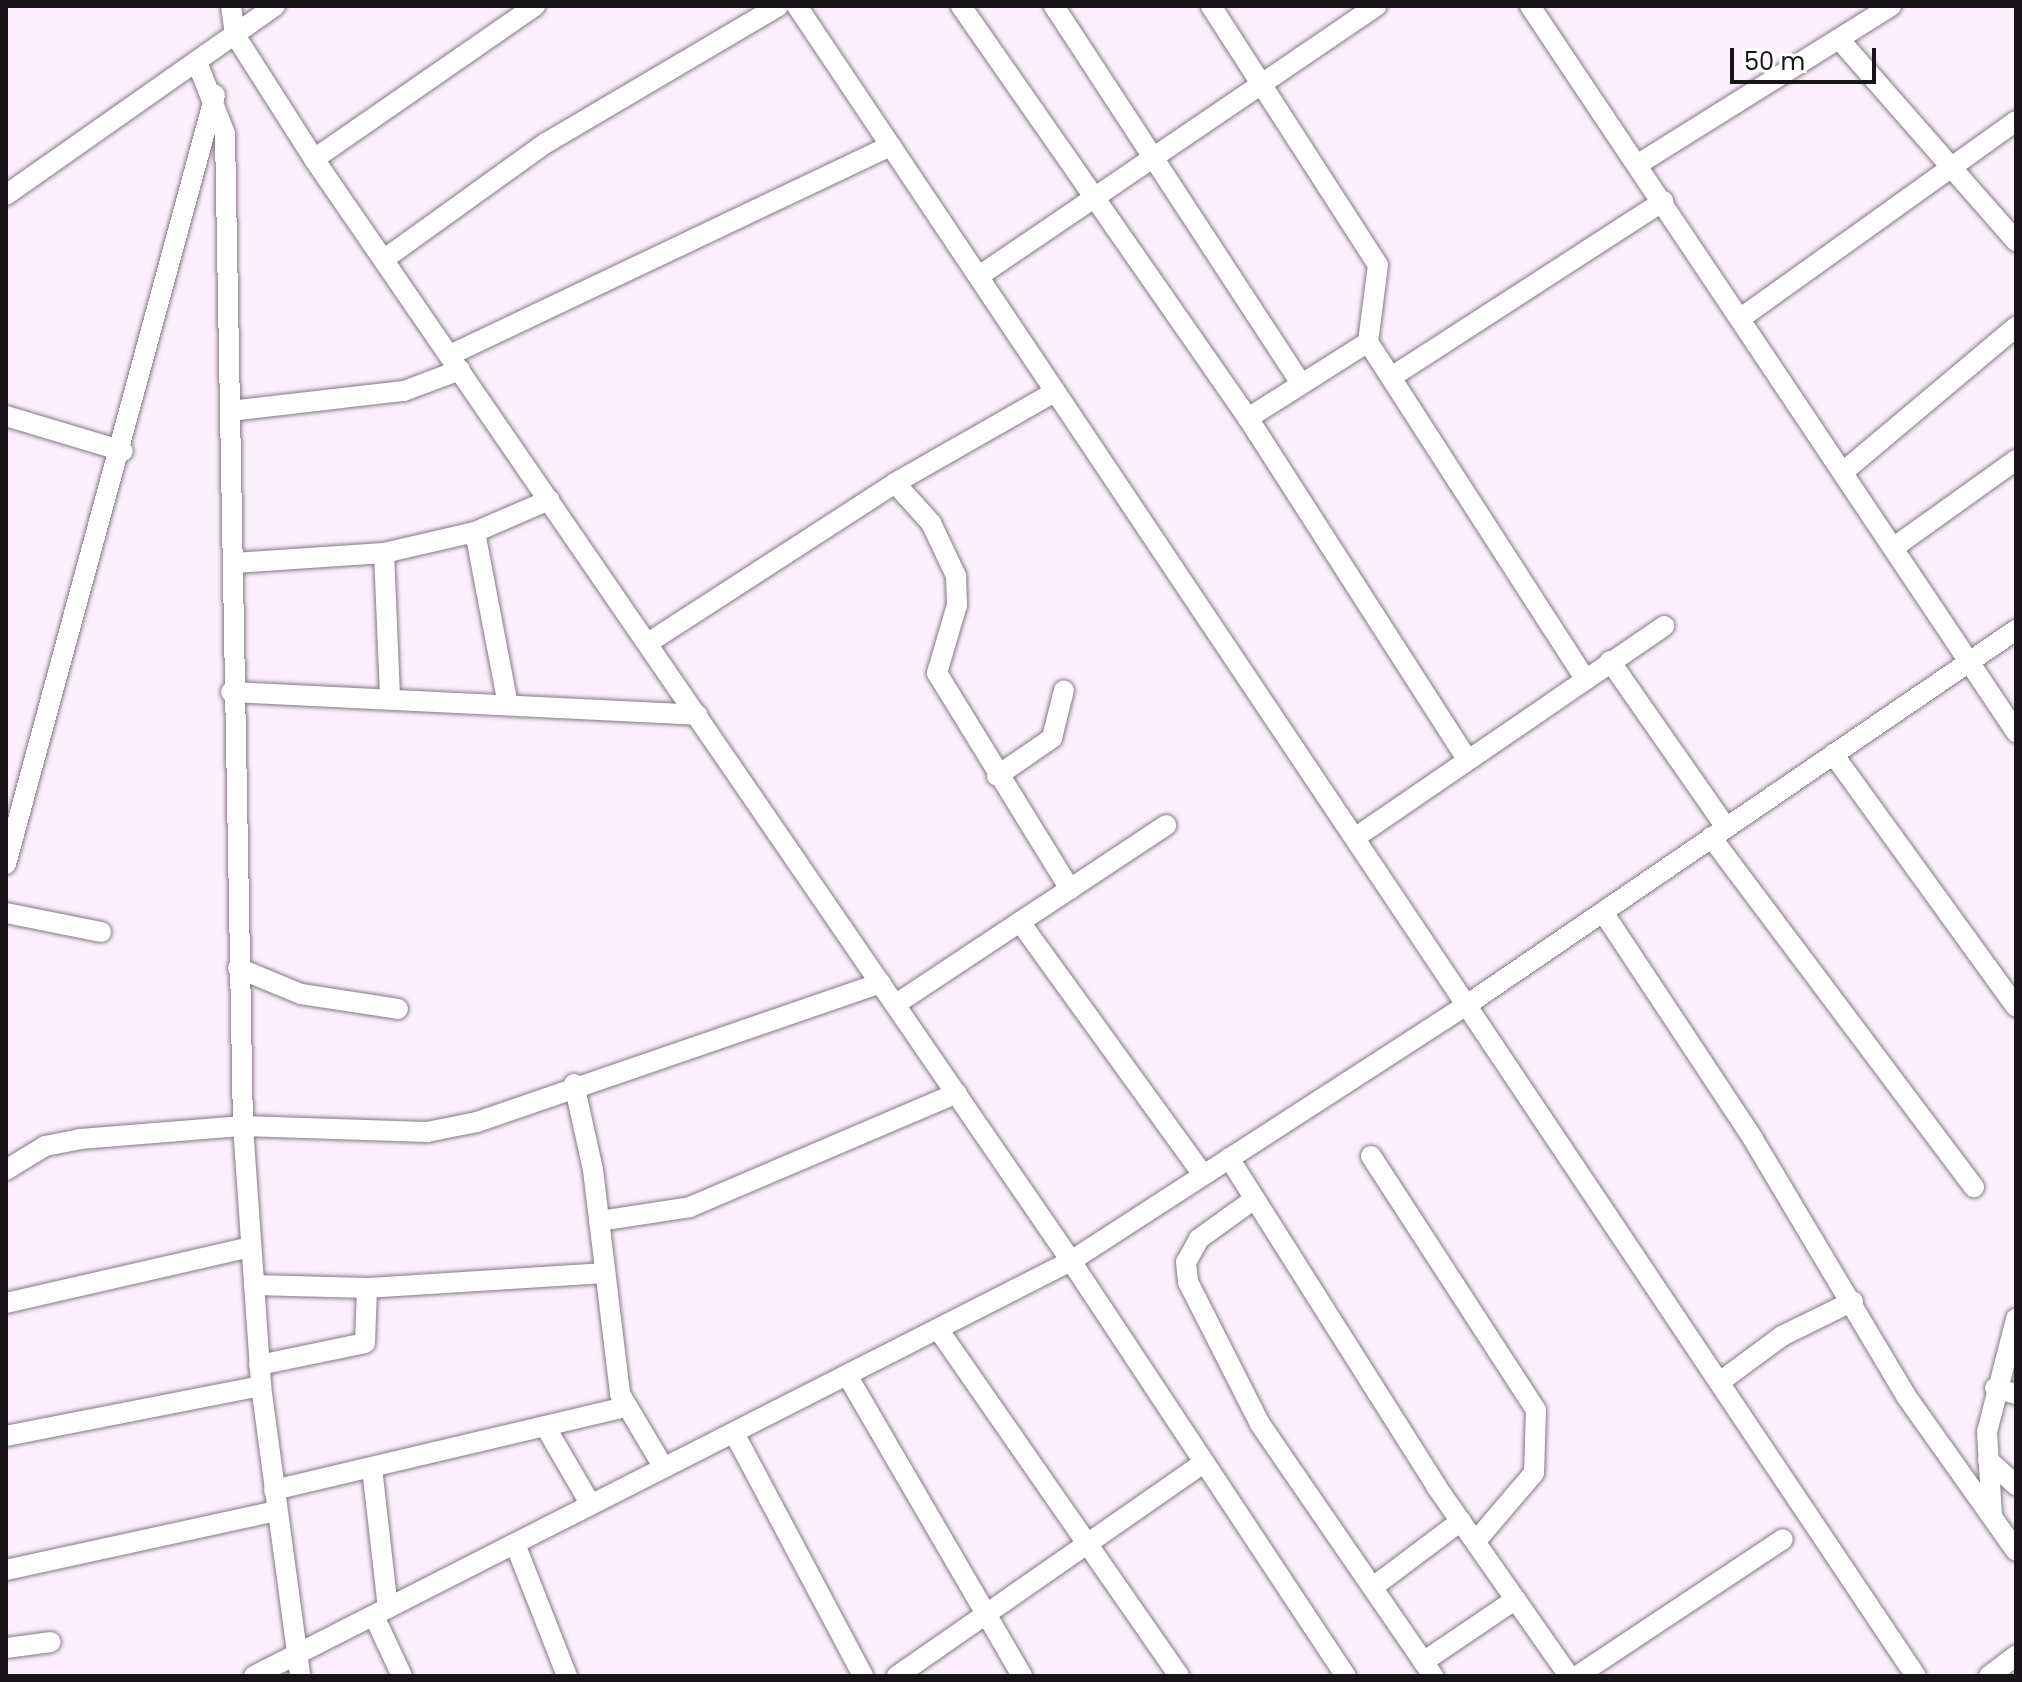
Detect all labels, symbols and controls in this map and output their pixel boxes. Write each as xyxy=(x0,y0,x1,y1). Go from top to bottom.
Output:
scale bar xyxy=(1734,32,1880,82)
text: 50 m xyxy=(1744,45,1805,78)

